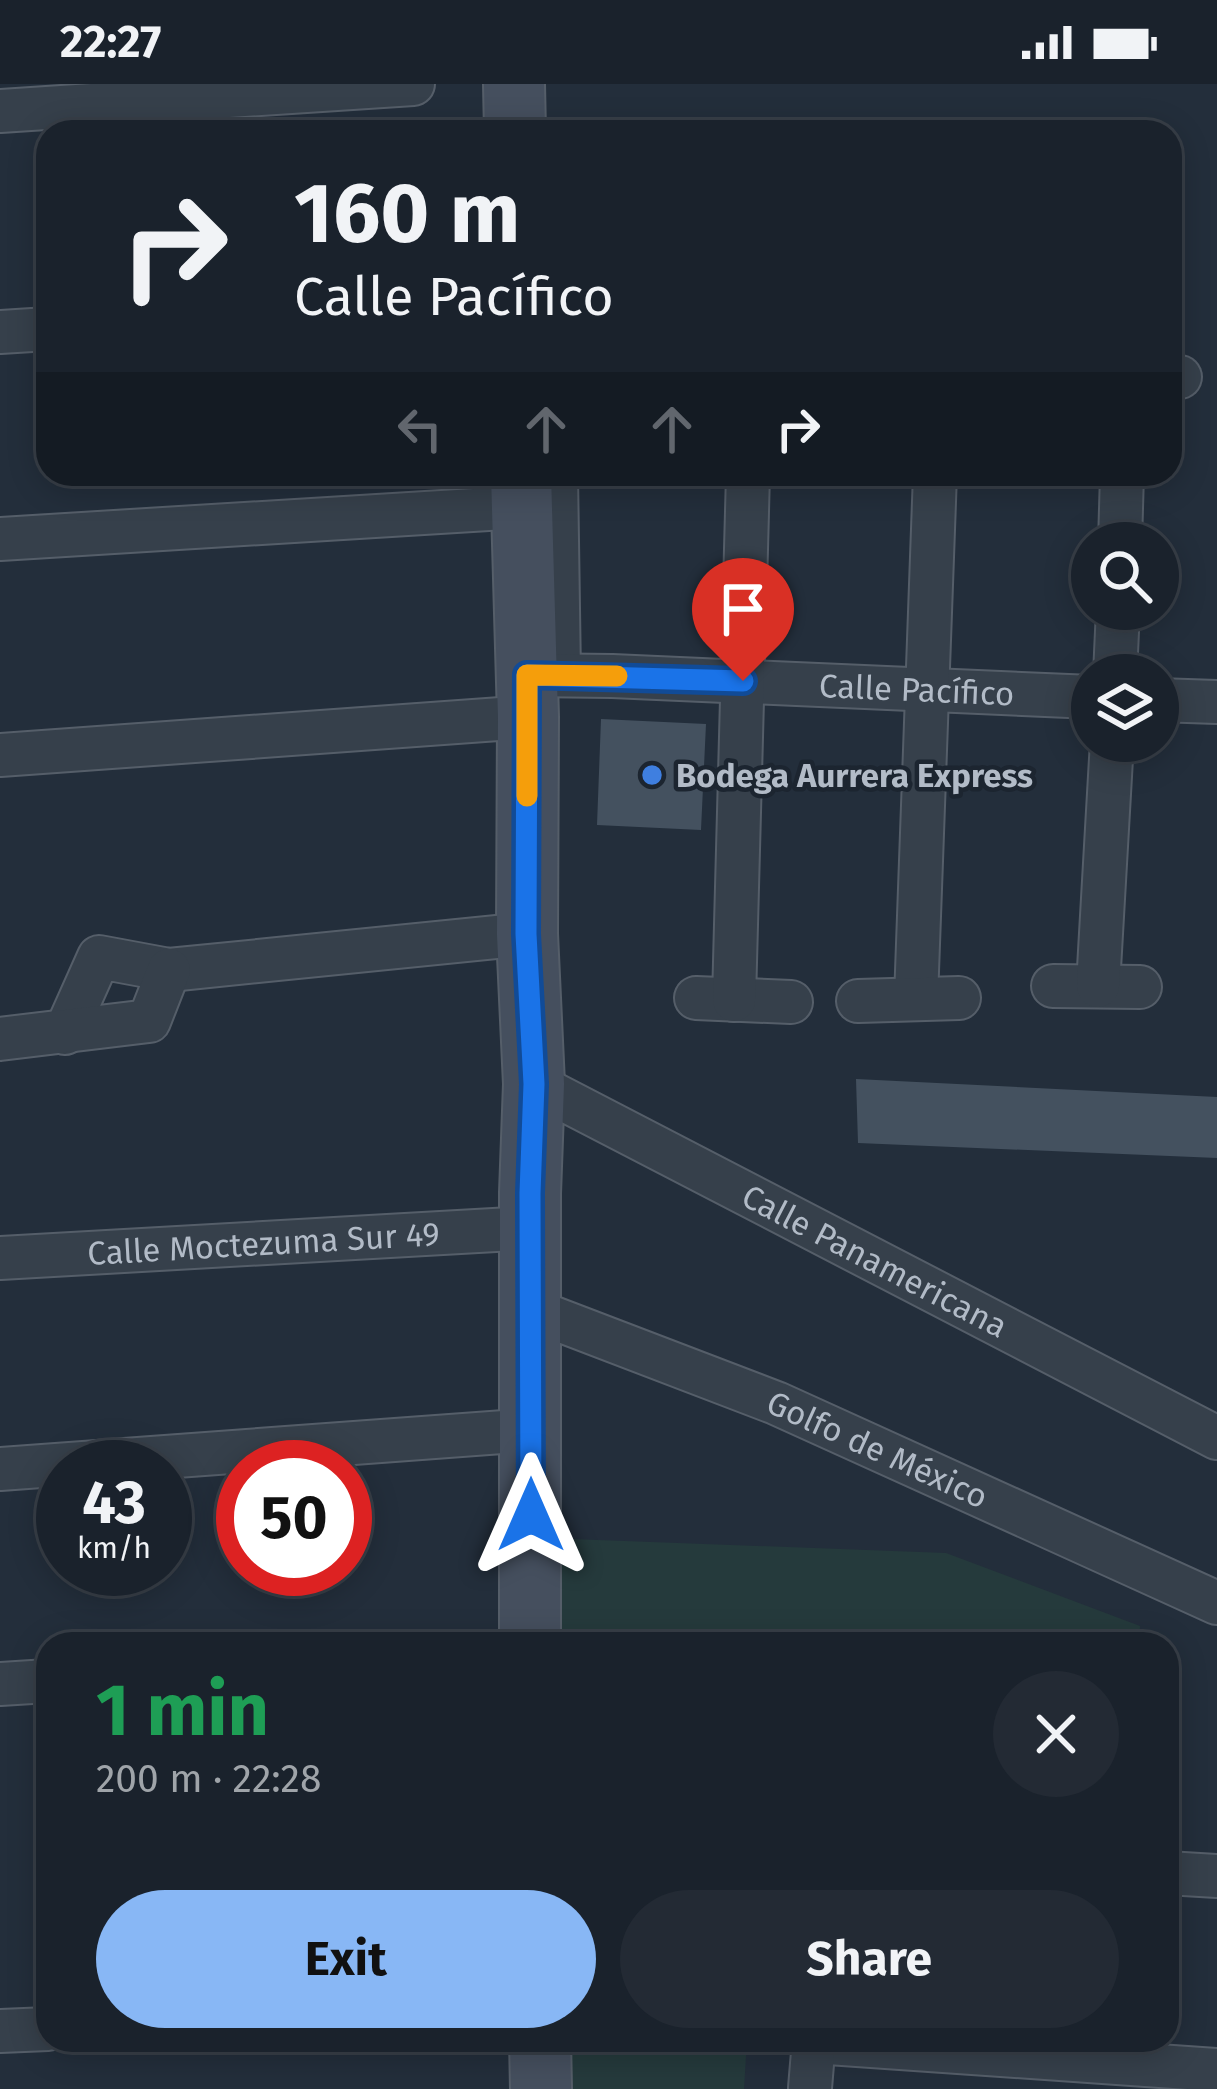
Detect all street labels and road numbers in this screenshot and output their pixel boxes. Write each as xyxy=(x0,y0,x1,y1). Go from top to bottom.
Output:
street label: Calle Pacífico xyxy=(818,666,1015,715)
street label: Calle Panamericana xyxy=(735,1176,1014,1347)
street label: Calle Moctezuma Sur 49 xyxy=(86,1214,441,1274)
street label: Golfo de México xyxy=(761,1383,994,1517)

